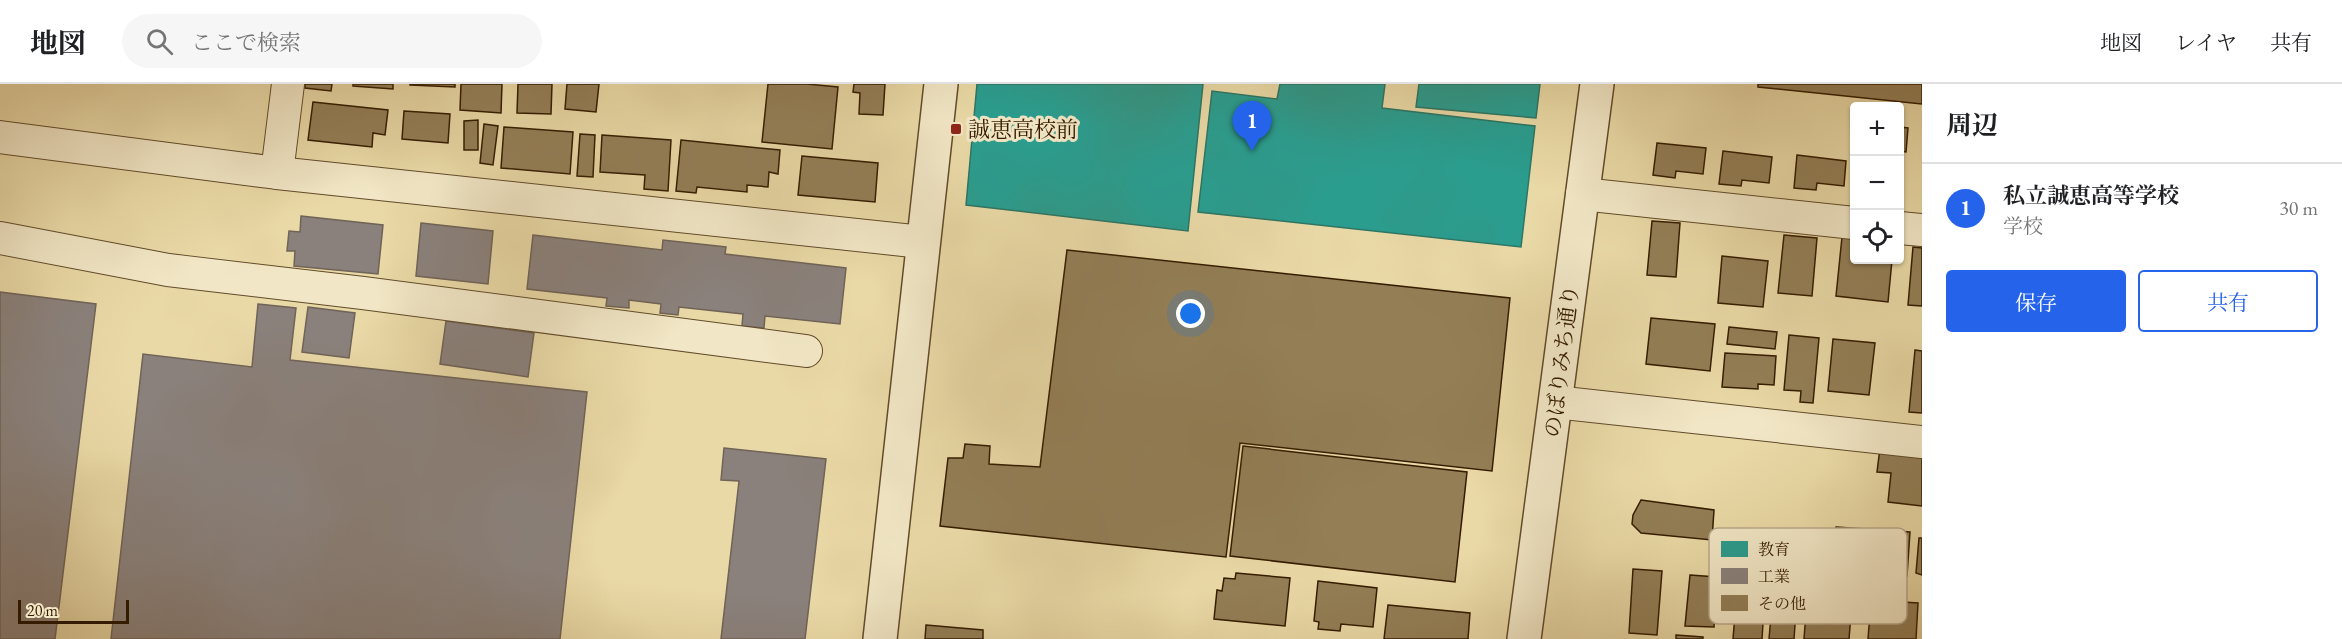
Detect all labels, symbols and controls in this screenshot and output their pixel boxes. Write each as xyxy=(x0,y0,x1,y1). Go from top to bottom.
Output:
search box xyxy=(122,14,542,68)
text: 地図 xyxy=(30,25,86,61)
icon: search xyxy=(143,25,176,58)
text: ここで検索 xyxy=(191,28,301,57)
text: 地図 xyxy=(2100,29,2142,56)
text: レイヤ xyxy=(2175,29,2237,56)
text: 共有 xyxy=(2270,29,2312,56)
pin: 1 xyxy=(1232,101,1272,151)
map controls xyxy=(1850,102,1904,264)
button: + xyxy=(1850,102,1904,156)
text: 周辺 xyxy=(1946,108,1998,142)
place label: 誠恵高校前 xyxy=(968,115,1078,144)
marker: 誠恵高校前 xyxy=(949,122,963,136)
button: − xyxy=(1850,156,1904,210)
text: 私立誠恵高等学校 xyxy=(2003,181,2179,210)
text: 1 xyxy=(1960,195,1971,221)
text: 30 m xyxy=(2279,195,2318,221)
button: locate xyxy=(1850,210,1904,264)
text: 学校 xyxy=(2003,213,2043,239)
button: 保存 xyxy=(1946,270,2126,332)
button: 共有 xyxy=(2138,270,2318,332)
street label: のぼりみち通り xyxy=(1538,283,1585,439)
your location xyxy=(1176,299,1205,328)
legend xyxy=(1709,528,1907,624)
text: 教育 xyxy=(1758,539,1790,560)
text: 工業 xyxy=(1758,566,1790,587)
text: その他 xyxy=(1758,593,1806,614)
scale bar xyxy=(18,597,129,624)
text: 20 m xyxy=(27,600,58,621)

